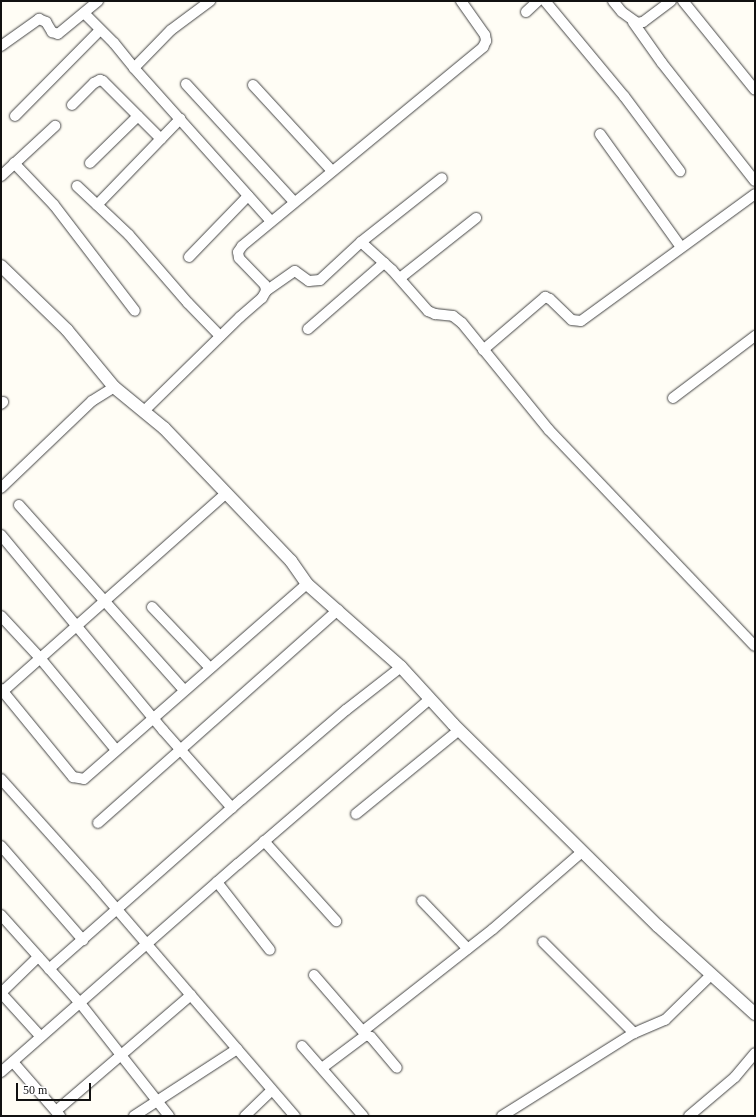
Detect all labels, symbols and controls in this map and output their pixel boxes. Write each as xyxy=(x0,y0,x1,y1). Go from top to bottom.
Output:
scale bar xyxy=(18,1075,93,1101)
text: 50 m xyxy=(23,1083,47,1097)

